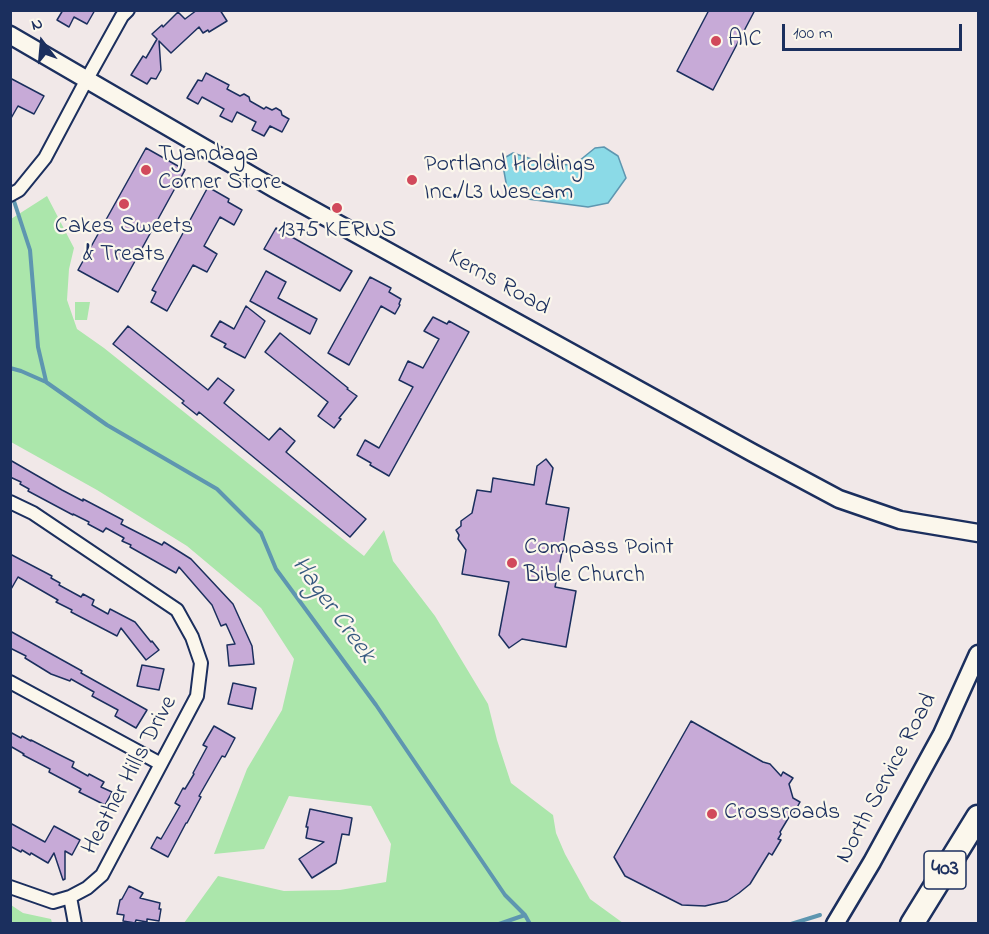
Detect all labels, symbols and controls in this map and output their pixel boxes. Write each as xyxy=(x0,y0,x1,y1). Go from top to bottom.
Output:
north arrow xyxy=(12,12,72,72)
text: N xyxy=(29,12,46,38)
scale bar xyxy=(785,12,965,50)
text: 100 m xyxy=(793,21,833,47)
place label: AIC xyxy=(728,27,762,55)
marker: AIC xyxy=(709,34,723,48)
place label: Tyandaga Corner Store xyxy=(158,142,281,198)
place label: Portland Holdings Inc./L3 Wescam xyxy=(424,152,595,208)
marker: Tyandaga Corner Store xyxy=(139,163,153,177)
marker: Portland Holdings Inc./L3 Wescam xyxy=(405,173,419,187)
marker: Cakes Sweets & Treats xyxy=(117,197,131,211)
marker: 1375 KERNS xyxy=(330,201,344,215)
place label: Cakes Sweets & Treats xyxy=(55,214,193,270)
place label: 1375 KERNS xyxy=(278,218,396,246)
street label: Kerns Road xyxy=(442,244,554,324)
place label: Compass Point Bible Church xyxy=(524,535,674,591)
water label: Hager Creek xyxy=(283,552,381,670)
marker: Compass Point Bible Church xyxy=(505,556,519,570)
street label: North Service Road xyxy=(831,689,945,869)
street label: Heather Hills Drive xyxy=(77,692,185,860)
place label: Crossroads xyxy=(724,800,840,828)
marker: Crossroads xyxy=(705,807,719,821)
road number: 403 xyxy=(924,851,966,889)

